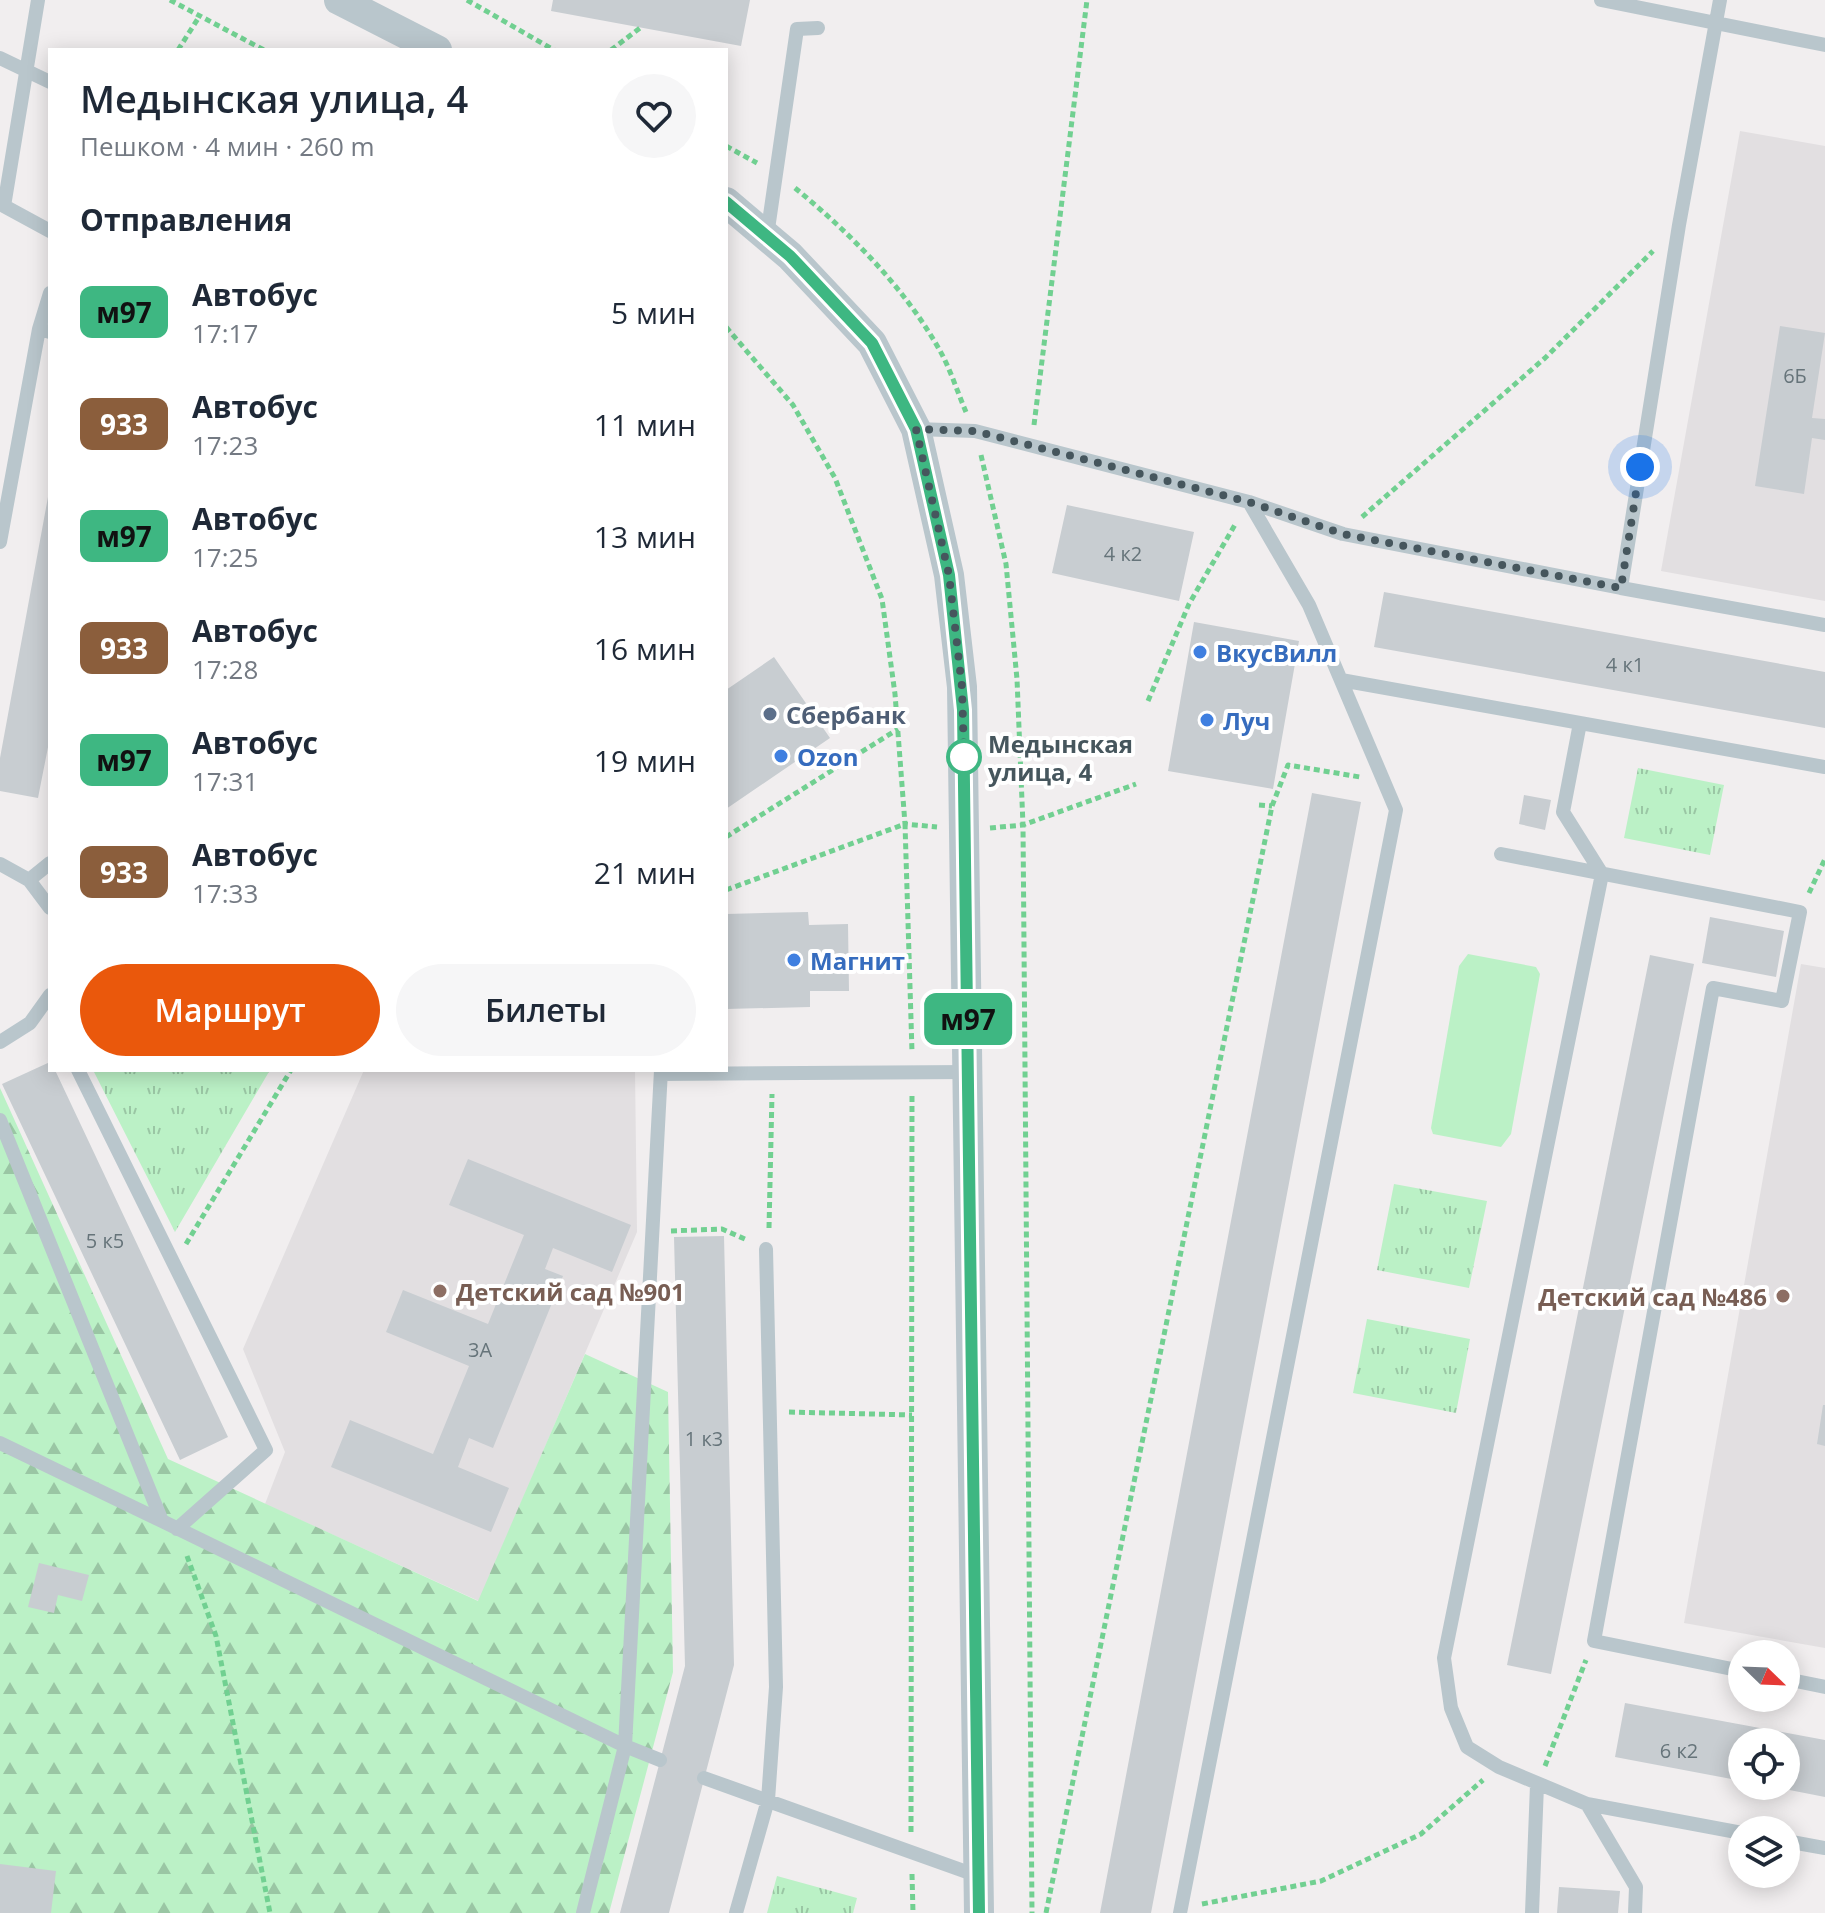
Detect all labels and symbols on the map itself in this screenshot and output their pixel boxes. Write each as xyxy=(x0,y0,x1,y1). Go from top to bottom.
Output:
house number: 6Б xyxy=(1783,362,1807,389)
your location xyxy=(1620,447,1660,487)
house number: 4 к2 xyxy=(1104,540,1142,567)
place label: ВкусВилл xyxy=(1216,636,1337,669)
marker: ВкусВилл xyxy=(1191,643,1209,661)
house number: 4 к1 xyxy=(1606,651,1644,678)
place label: Сбербанк xyxy=(786,698,906,731)
place label: Луч xyxy=(1223,704,1270,737)
marker: Сбербанк xyxy=(761,705,779,723)
marker: Луч xyxy=(1198,711,1216,729)
place label: Медынская улица, 4 xyxy=(988,727,1133,788)
place label: Ozon xyxy=(797,740,858,773)
marker: Медынская улица, 4 xyxy=(947,740,981,774)
marker: Ozon xyxy=(772,747,790,765)
place label: Магнит xyxy=(810,944,905,977)
marker: Магнит xyxy=(785,951,803,969)
line badge: м97 xyxy=(922,993,1014,1045)
house number: 5 к5 xyxy=(86,1227,124,1254)
place label: Детский сад №901 xyxy=(456,1275,685,1308)
place label: Детский сад №486 xyxy=(1538,1280,1767,1313)
marker: Детский сад №901 xyxy=(431,1282,449,1300)
marker: Детский сад №486 xyxy=(1774,1287,1792,1305)
house number: 3А xyxy=(468,1336,492,1363)
house number: 1 к3 xyxy=(685,1425,723,1452)
north arrow xyxy=(1728,1640,1800,1712)
house number: 6 к2 xyxy=(1660,1737,1698,1764)

